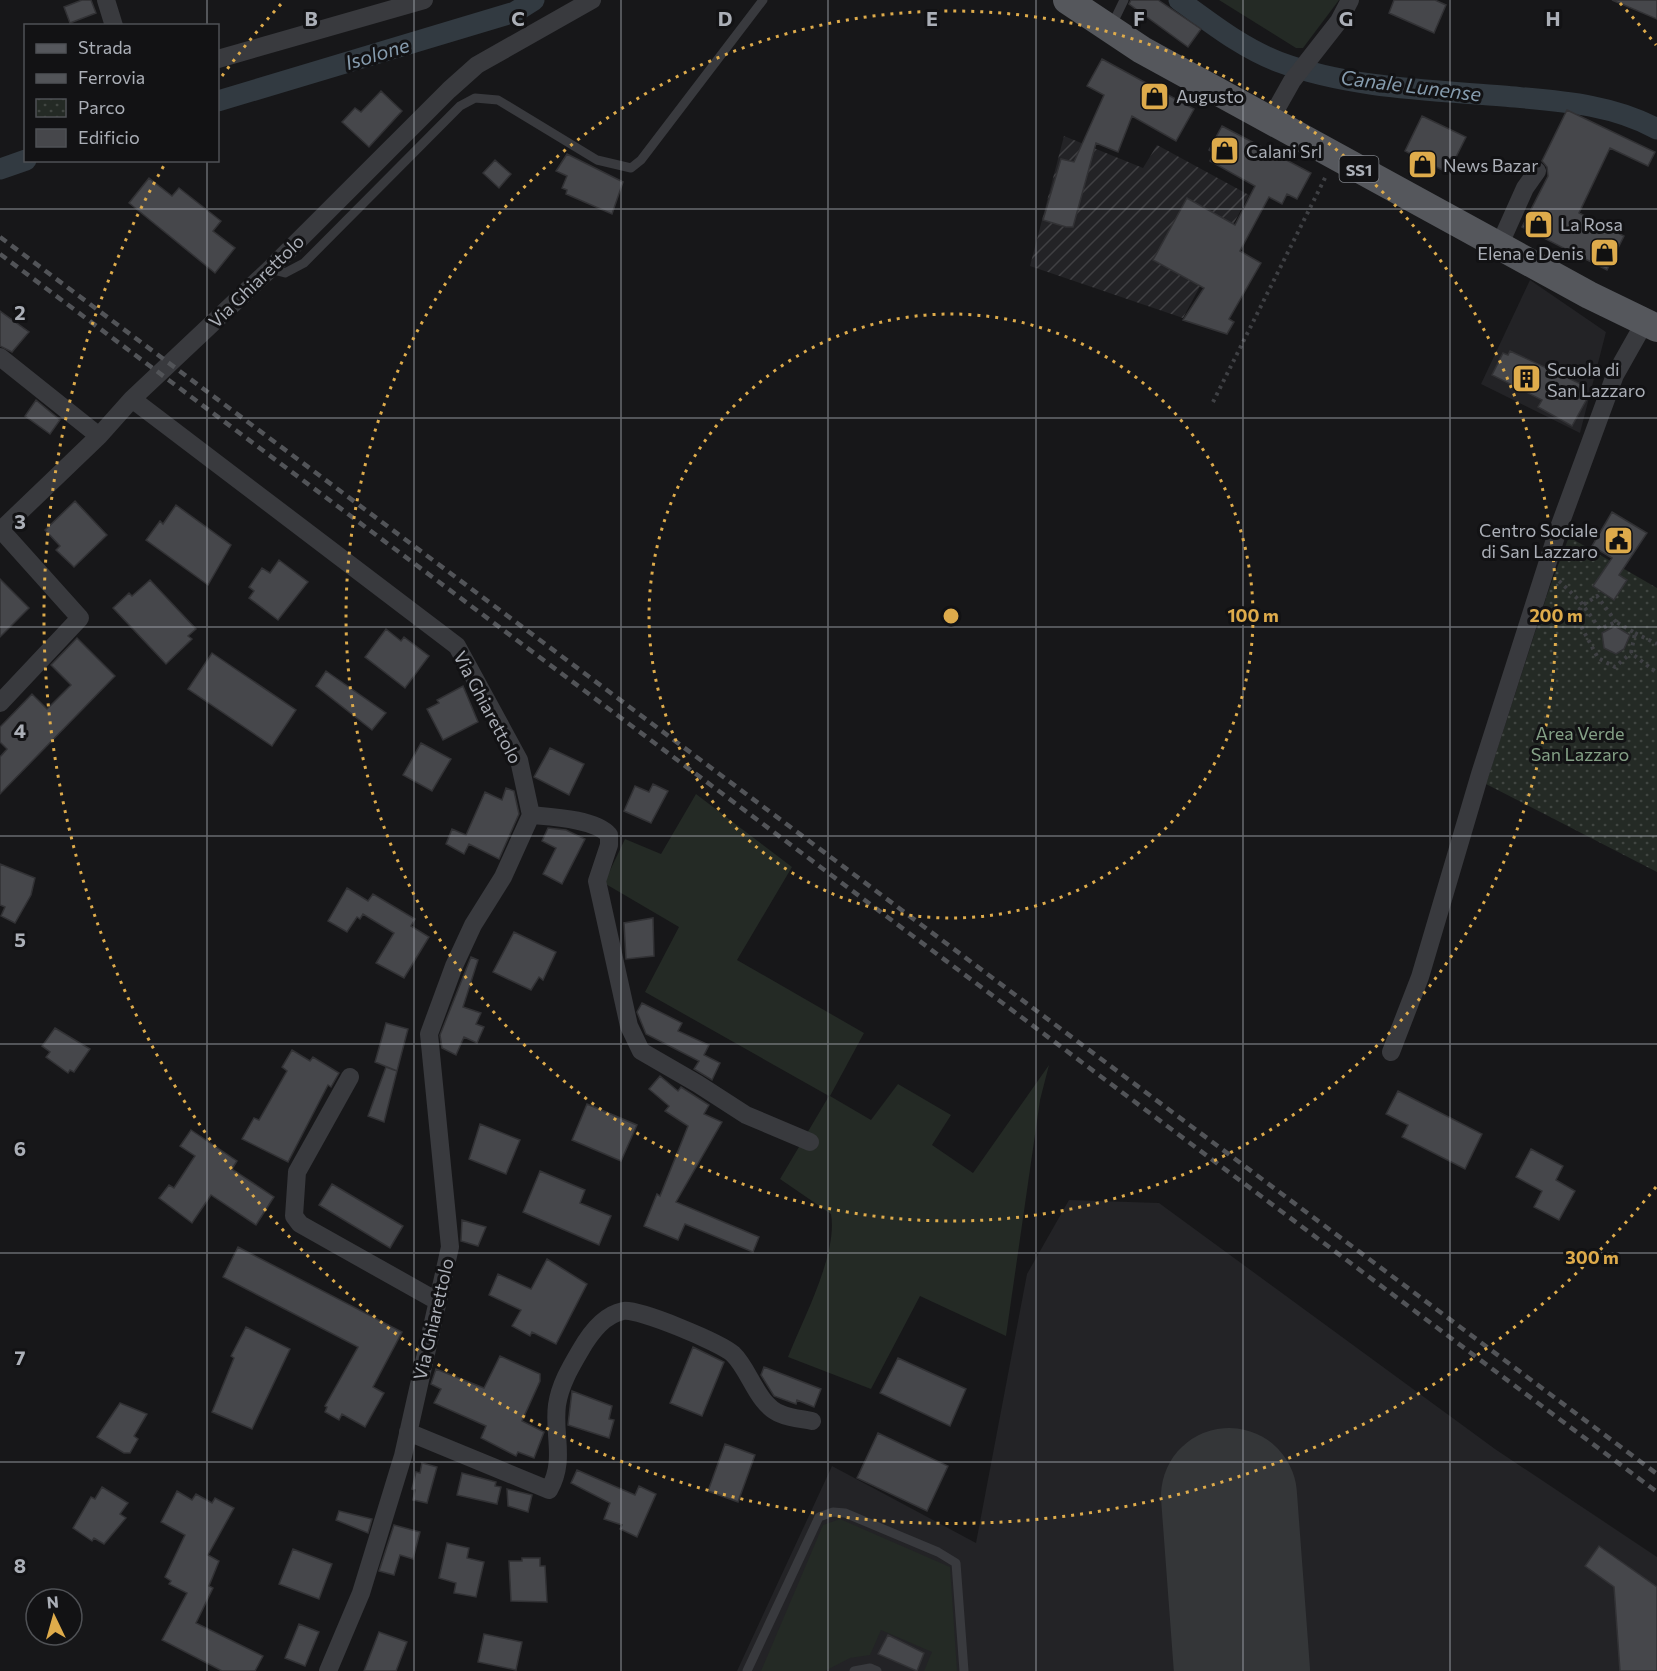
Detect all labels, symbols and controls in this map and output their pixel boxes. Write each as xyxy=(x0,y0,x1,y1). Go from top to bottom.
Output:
text: B xyxy=(304,6,318,30)
text: C xyxy=(511,6,525,30)
text: D xyxy=(718,6,732,30)
text: E xyxy=(926,6,938,30)
text: F xyxy=(1133,6,1145,30)
text: G xyxy=(1339,6,1353,30)
text: H xyxy=(1546,6,1561,30)
legend xyxy=(24,24,219,162)
water label: Isolone xyxy=(342,32,412,74)
text: Strada xyxy=(78,36,132,58)
water label: Canale Lunense xyxy=(1339,64,1483,106)
text: Ferrovia xyxy=(78,66,145,88)
shop icon: Augusto xyxy=(1139,80,1171,112)
place label: Augusto xyxy=(1176,85,1244,107)
text: Parco xyxy=(78,96,125,118)
text: Edificio xyxy=(78,126,140,148)
shop icon: Calani Srl xyxy=(1209,135,1241,167)
place label: Calani Srl xyxy=(1246,140,1322,162)
shop icon: News Bazar xyxy=(1406,149,1438,181)
place label: News Bazar xyxy=(1443,154,1538,176)
road number: SS1 xyxy=(1340,156,1378,182)
shop icon: La Rosa xyxy=(1523,208,1555,240)
place label: La Rosa xyxy=(1560,213,1623,235)
street label: Via Ghiarettolo xyxy=(204,230,308,332)
shop icon: Elena e Denis xyxy=(1589,237,1621,269)
place label: Elena e Denis xyxy=(1477,242,1584,264)
text: 2 xyxy=(14,300,26,324)
place label: Scuola di San Lazzaro xyxy=(1547,358,1645,401)
building icon: Scuola di San Lazzaro xyxy=(1510,363,1542,395)
text: 3 xyxy=(14,509,26,533)
place label: Centro Sociale di San Lazzaro xyxy=(1479,519,1598,562)
public building icon: Centro Sociale di San Lazzaro xyxy=(1603,524,1635,556)
text: 100 m xyxy=(1227,604,1279,626)
text: 200 m xyxy=(1529,604,1583,626)
centre of rings xyxy=(941,606,961,626)
street label: Via Ghiarettolo xyxy=(449,647,527,767)
text: 4 xyxy=(14,718,26,742)
park label: Area Verde San Lazzaro xyxy=(1531,722,1629,765)
text: 5 xyxy=(14,927,26,951)
text: 6 xyxy=(14,1136,26,1160)
text: 300 m xyxy=(1565,1246,1619,1268)
street label: Via Ghiarettolo xyxy=(408,1256,458,1382)
text: 7 xyxy=(15,1345,26,1369)
text: 8 xyxy=(14,1553,26,1577)
north arrow xyxy=(24,1587,84,1647)
text: N xyxy=(46,1592,59,1612)

